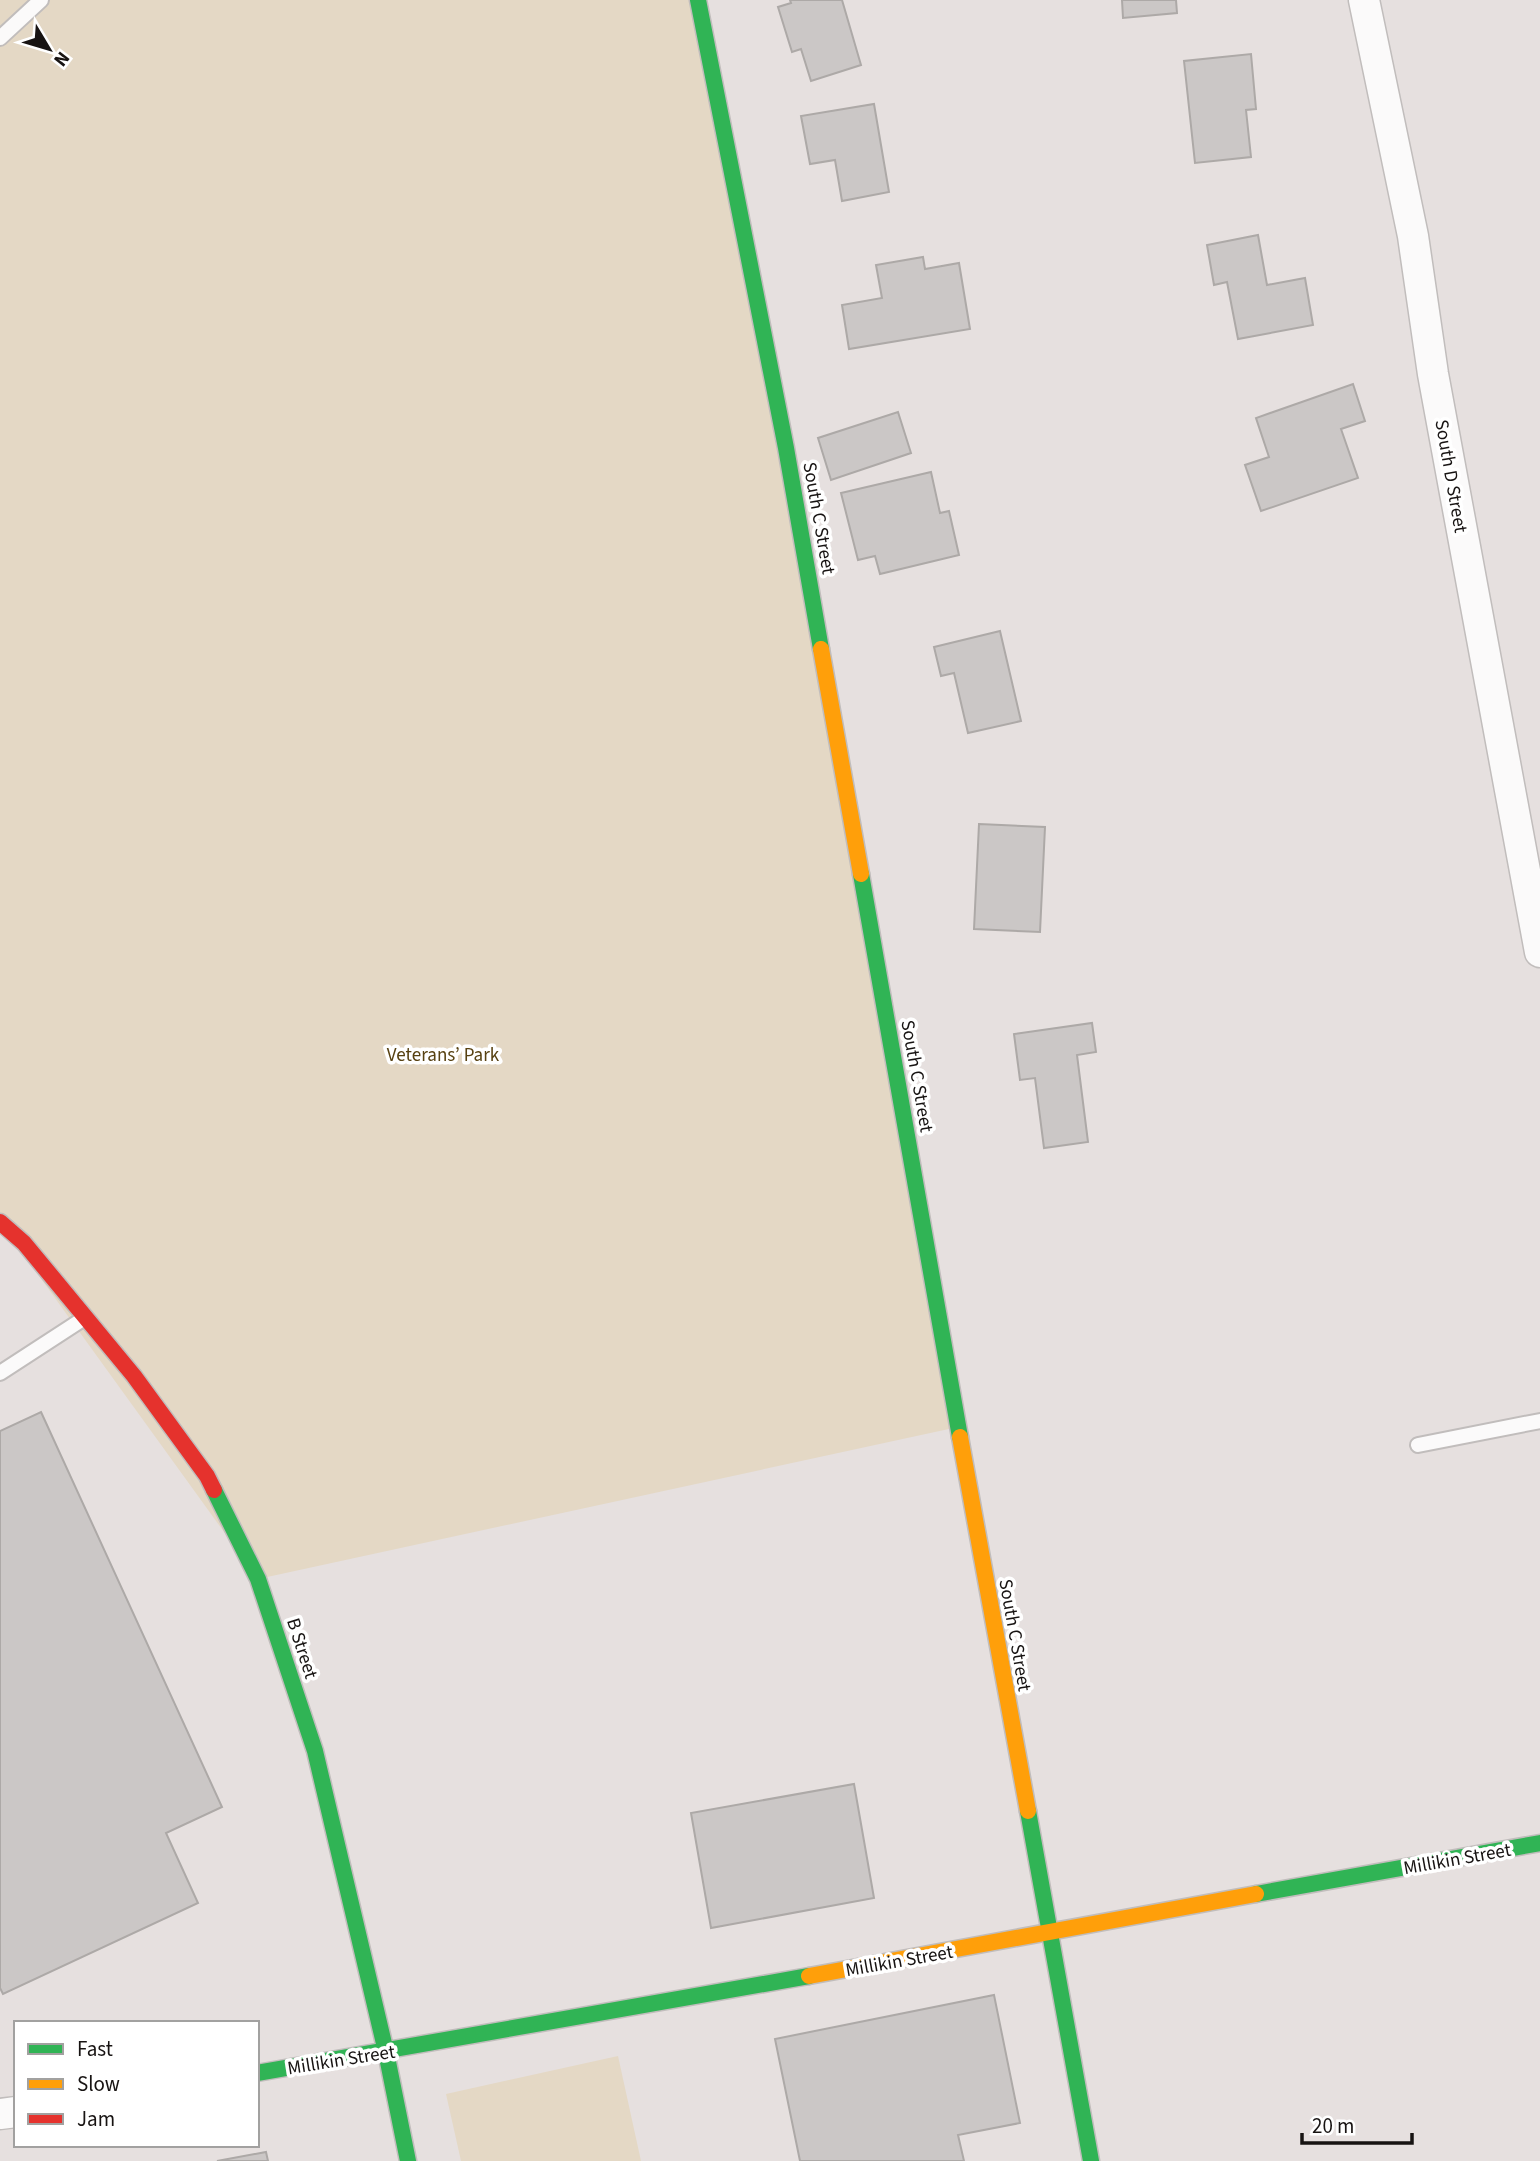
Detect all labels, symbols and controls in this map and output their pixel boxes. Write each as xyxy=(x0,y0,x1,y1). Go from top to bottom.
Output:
north arrow xyxy=(14,14,84,84)
text: N xyxy=(47,45,76,72)
street label: South D Street xyxy=(1427,418,1474,536)
street label: South C Street xyxy=(795,460,842,577)
street label: South C Street xyxy=(893,1018,940,1135)
park label: Veterans’ Park xyxy=(387,1042,500,1069)
street label: South C Street xyxy=(991,1577,1038,1694)
street label: B Street xyxy=(279,1615,324,1683)
street label: Millikin Street xyxy=(1401,1837,1514,1882)
street label: Millikin Street xyxy=(843,1939,956,1984)
legend xyxy=(14,2021,259,2147)
text: Fast xyxy=(77,2034,113,2064)
street label: Millikin Street xyxy=(285,2039,398,2082)
text: Slow xyxy=(77,2069,120,2099)
scale bar xyxy=(1302,2102,1412,2146)
text: Jam xyxy=(77,2104,115,2134)
text: 20 m xyxy=(1312,2111,1354,2141)

